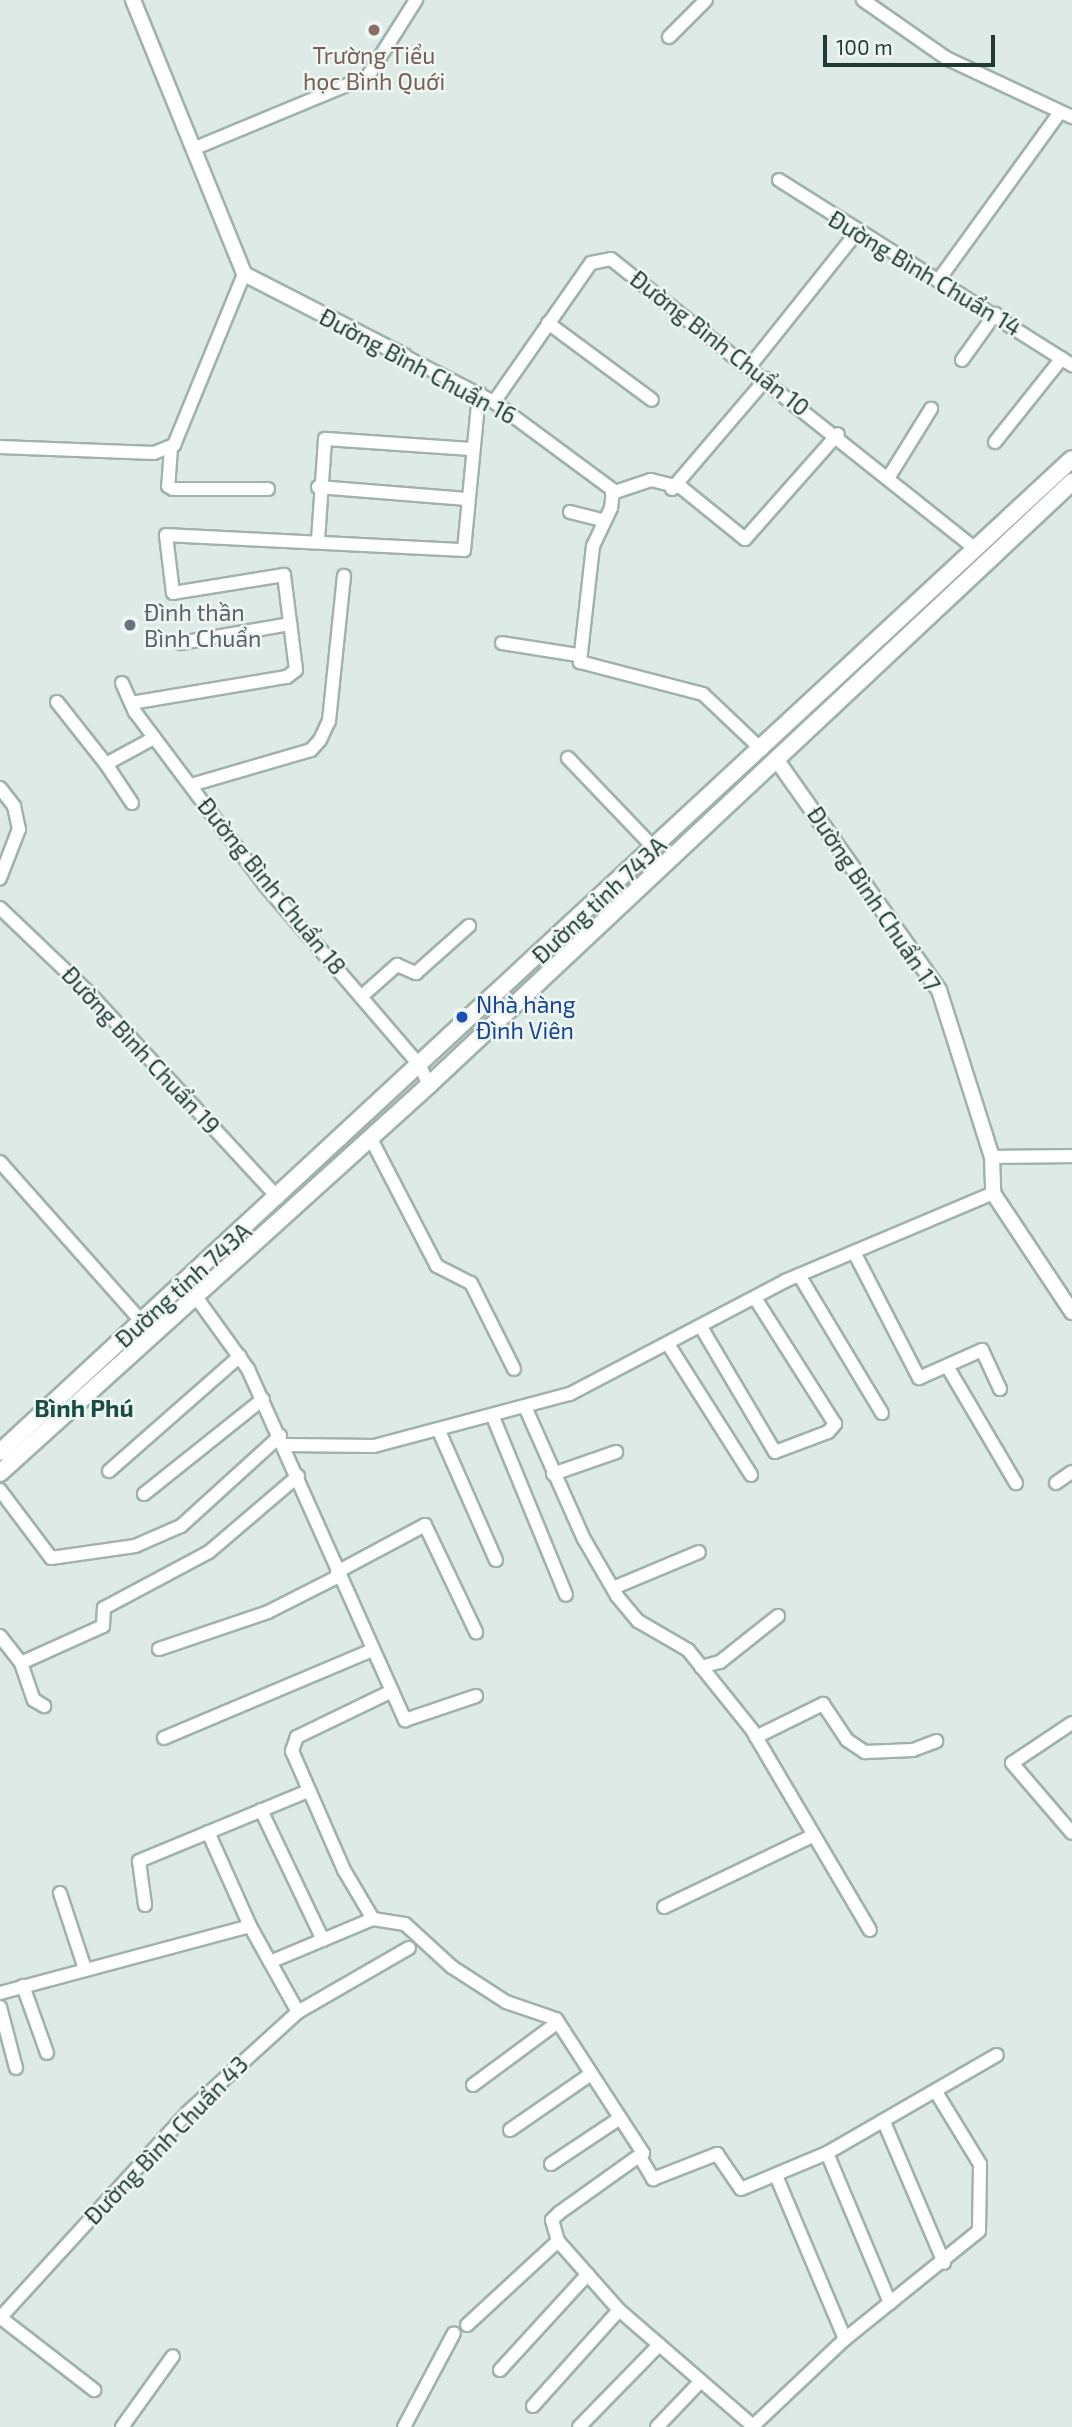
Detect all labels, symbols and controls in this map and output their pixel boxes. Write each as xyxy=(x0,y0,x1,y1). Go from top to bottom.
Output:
scale bar xyxy=(827,21,998,65)
marker: Trường Tiểu học Bình Quới xyxy=(366,22,382,38)
text: 100 m xyxy=(836,34,893,59)
place label: Trường Tiểu học Bình Quới xyxy=(303,41,445,95)
street label: Đường Bình Chuẩn 14 xyxy=(824,205,1026,341)
street label: Đường Bình Chuẩn 10 xyxy=(625,265,815,421)
street label: Đường Bình Chuẩn 16 xyxy=(315,302,521,430)
place label: Đình thần Bình Chuẩn xyxy=(144,598,261,652)
marker: Đình thần Bình Chuẩn xyxy=(122,617,138,633)
street label: Đường Bình Chuẩn 18 xyxy=(192,792,352,980)
street label: Đường Bình Chuẩn 17 xyxy=(802,801,946,997)
street label: Đường tỉnh 743A xyxy=(526,831,672,969)
street label: Đường Bình Chuẩn 19 xyxy=(56,961,226,1139)
place label: Nhà hàng Đình Viên xyxy=(476,990,576,1044)
marker: Nhà hàng Đình Viên xyxy=(454,1009,470,1025)
street label: Đường tỉnh 743A xyxy=(109,1217,257,1353)
district label: Bình Phú xyxy=(34,1394,134,1422)
street label: Đường Bình Chuẩn 43 xyxy=(79,2050,253,2230)

